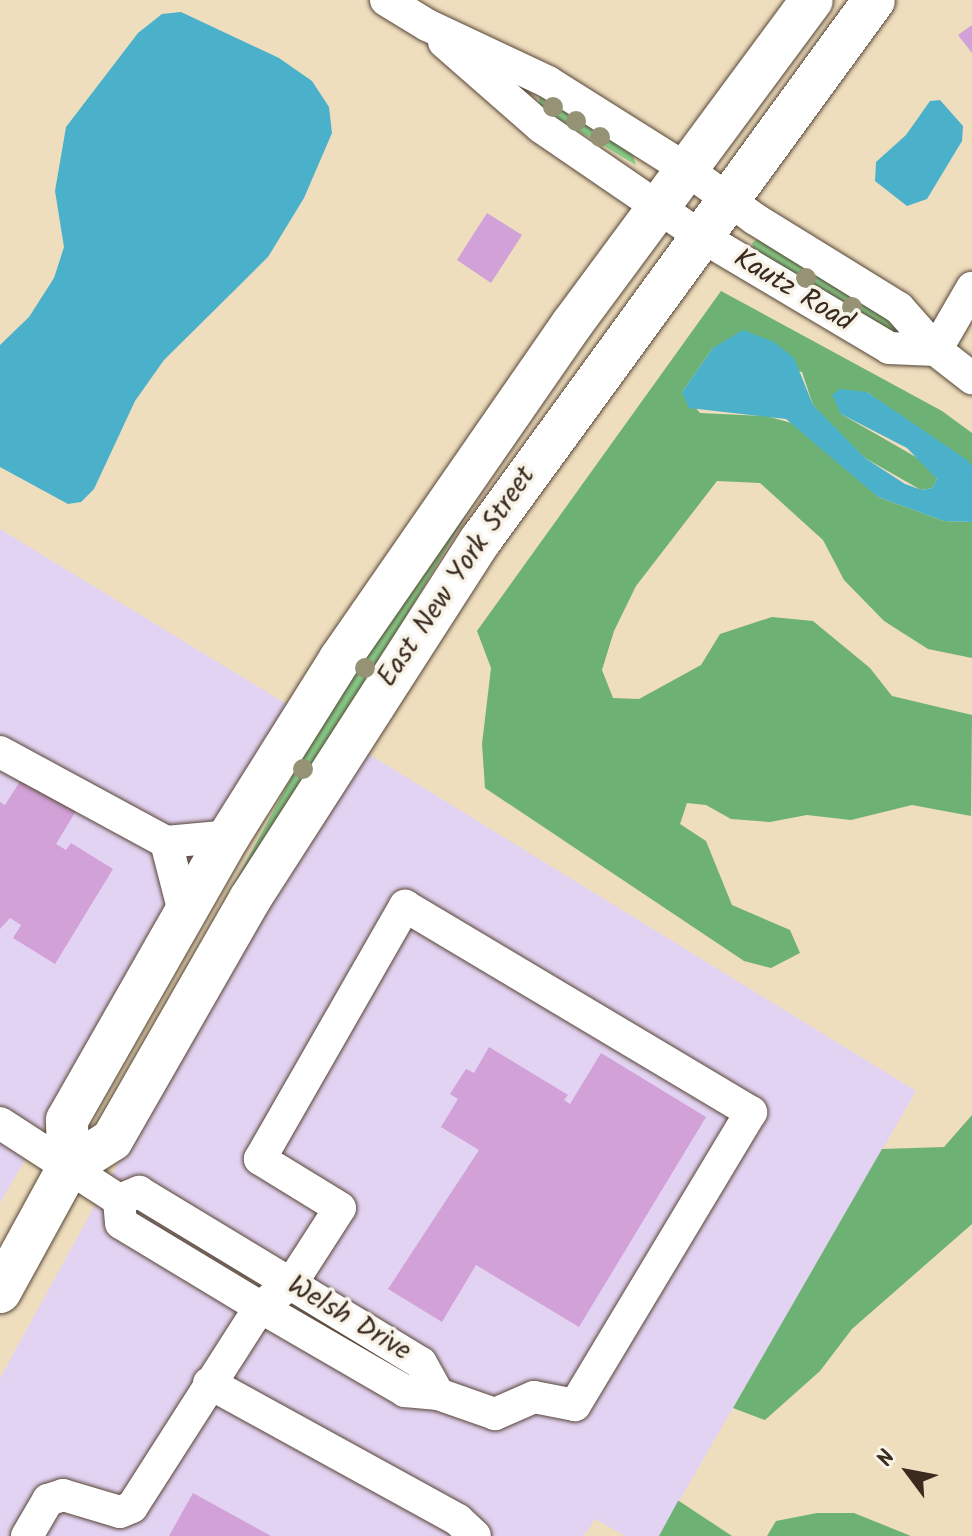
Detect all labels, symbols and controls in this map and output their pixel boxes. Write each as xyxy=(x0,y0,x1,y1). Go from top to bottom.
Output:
street label: Kautz Road xyxy=(727,242,859,340)
street label: East New York Street xyxy=(371,460,543,694)
street label: Welsh Drive xyxy=(281,1269,417,1369)
north arrow xyxy=(868,1432,948,1512)
text: N xyxy=(869,1444,906,1474)

